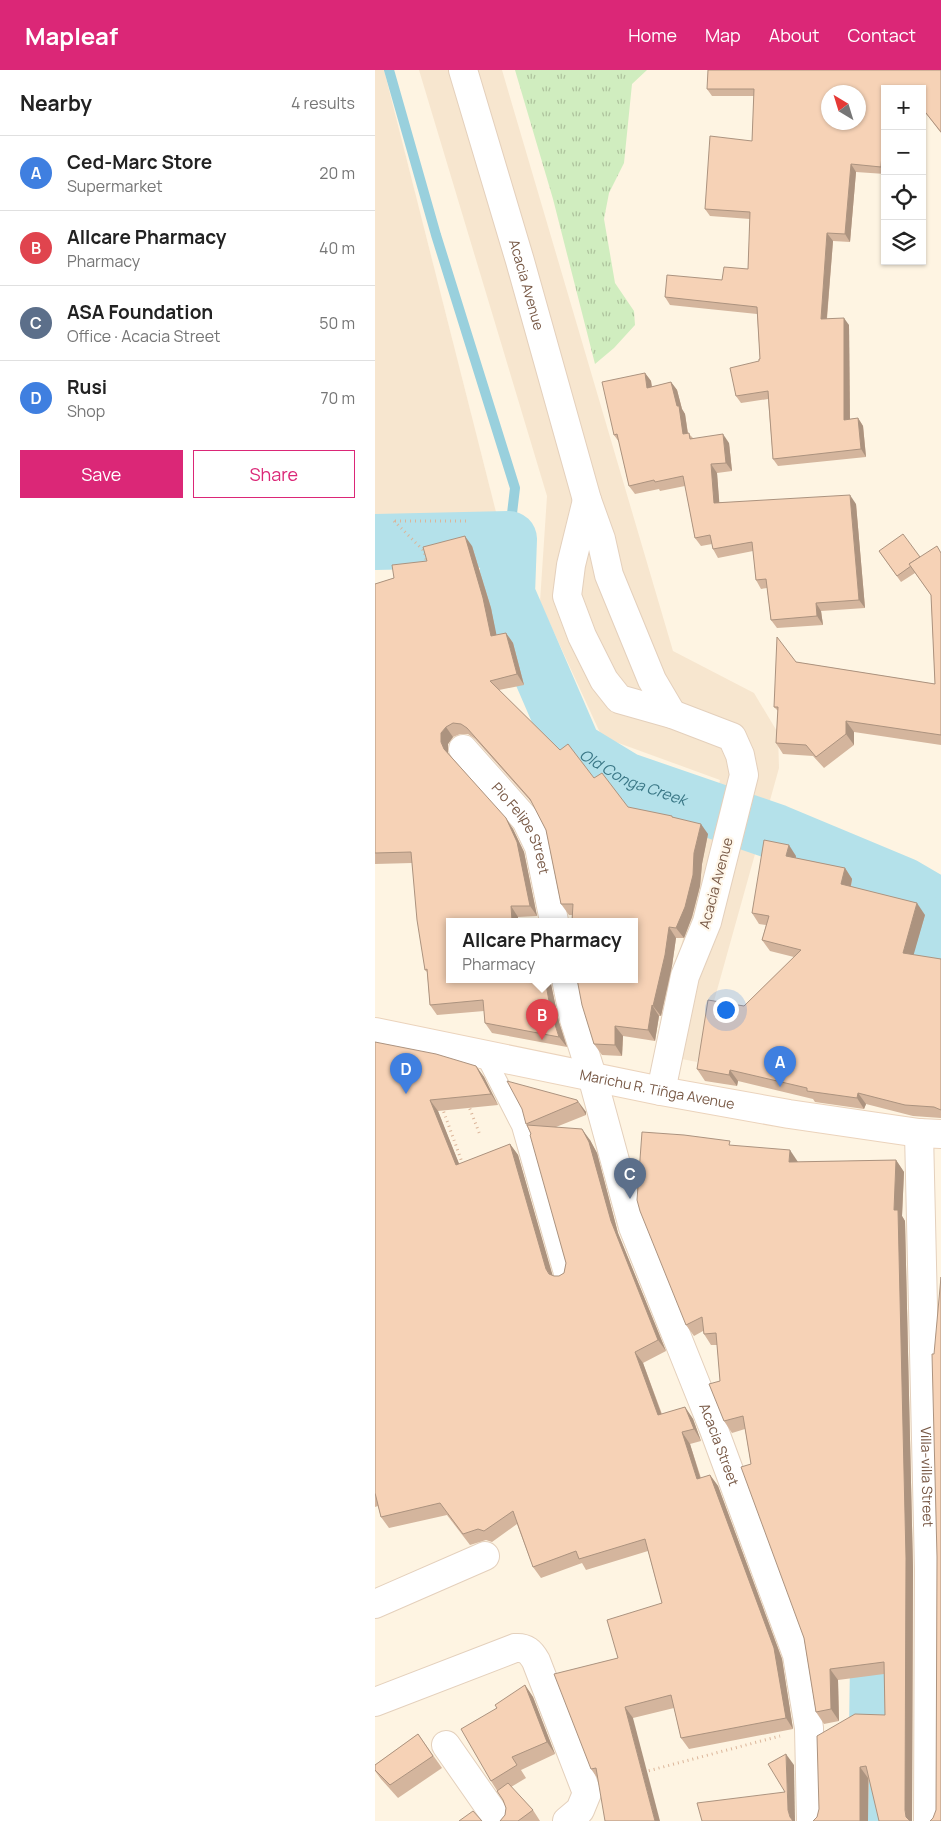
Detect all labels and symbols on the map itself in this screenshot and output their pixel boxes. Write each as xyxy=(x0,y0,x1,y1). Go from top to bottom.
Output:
north arrow xyxy=(821,85,866,130)
street label: Acacia Avenue xyxy=(505,237,549,332)
water label: Old Conga Creek xyxy=(576,744,692,811)
street label: Pio Felipe Street xyxy=(488,778,554,876)
street label: Acacia Avenue xyxy=(694,835,737,931)
your location xyxy=(713,997,739,1023)
pin: B xyxy=(526,999,558,1040)
pin: A xyxy=(764,1046,796,1087)
pin: D xyxy=(390,1053,422,1094)
street label: Marichu R. Tiñga Avenue xyxy=(578,1065,736,1113)
pin: C xyxy=(614,1158,646,1199)
street label: Acacia Street xyxy=(695,1400,744,1489)
street label: Villa-villa Street xyxy=(917,1426,938,1528)

